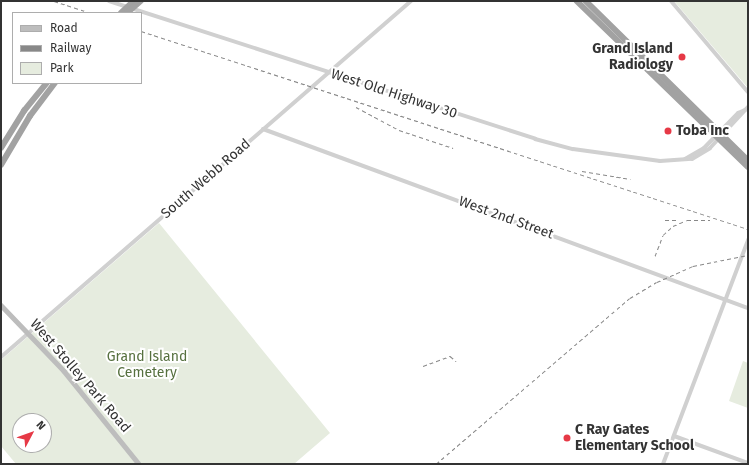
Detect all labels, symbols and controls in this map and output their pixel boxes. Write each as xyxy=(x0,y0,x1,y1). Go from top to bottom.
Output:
legend xyxy=(12,12,142,84)
text: Road xyxy=(50,21,78,35)
text: Railway xyxy=(50,41,91,55)
place label: Grand Island Radiology xyxy=(592,41,673,74)
marker: Grand Island Radiology xyxy=(676,51,688,63)
text: Park xyxy=(50,61,74,75)
street label: West Old Highway 30 xyxy=(329,66,459,122)
place label: Toba Inc xyxy=(676,123,729,139)
marker: Toba Inc xyxy=(663,126,673,136)
street label: South Webb Road xyxy=(158,136,254,222)
street label: West 2nd Street xyxy=(456,193,556,243)
street label: West Stolley Park Road xyxy=(26,316,134,436)
park label: Grand Island Cemetery xyxy=(107,349,187,382)
north arrow xyxy=(12,413,52,453)
text: N xyxy=(33,418,48,432)
place label: C Ray Gates Elementary School xyxy=(575,422,694,454)
marker: C Ray Gates Elementary School xyxy=(562,433,572,443)

